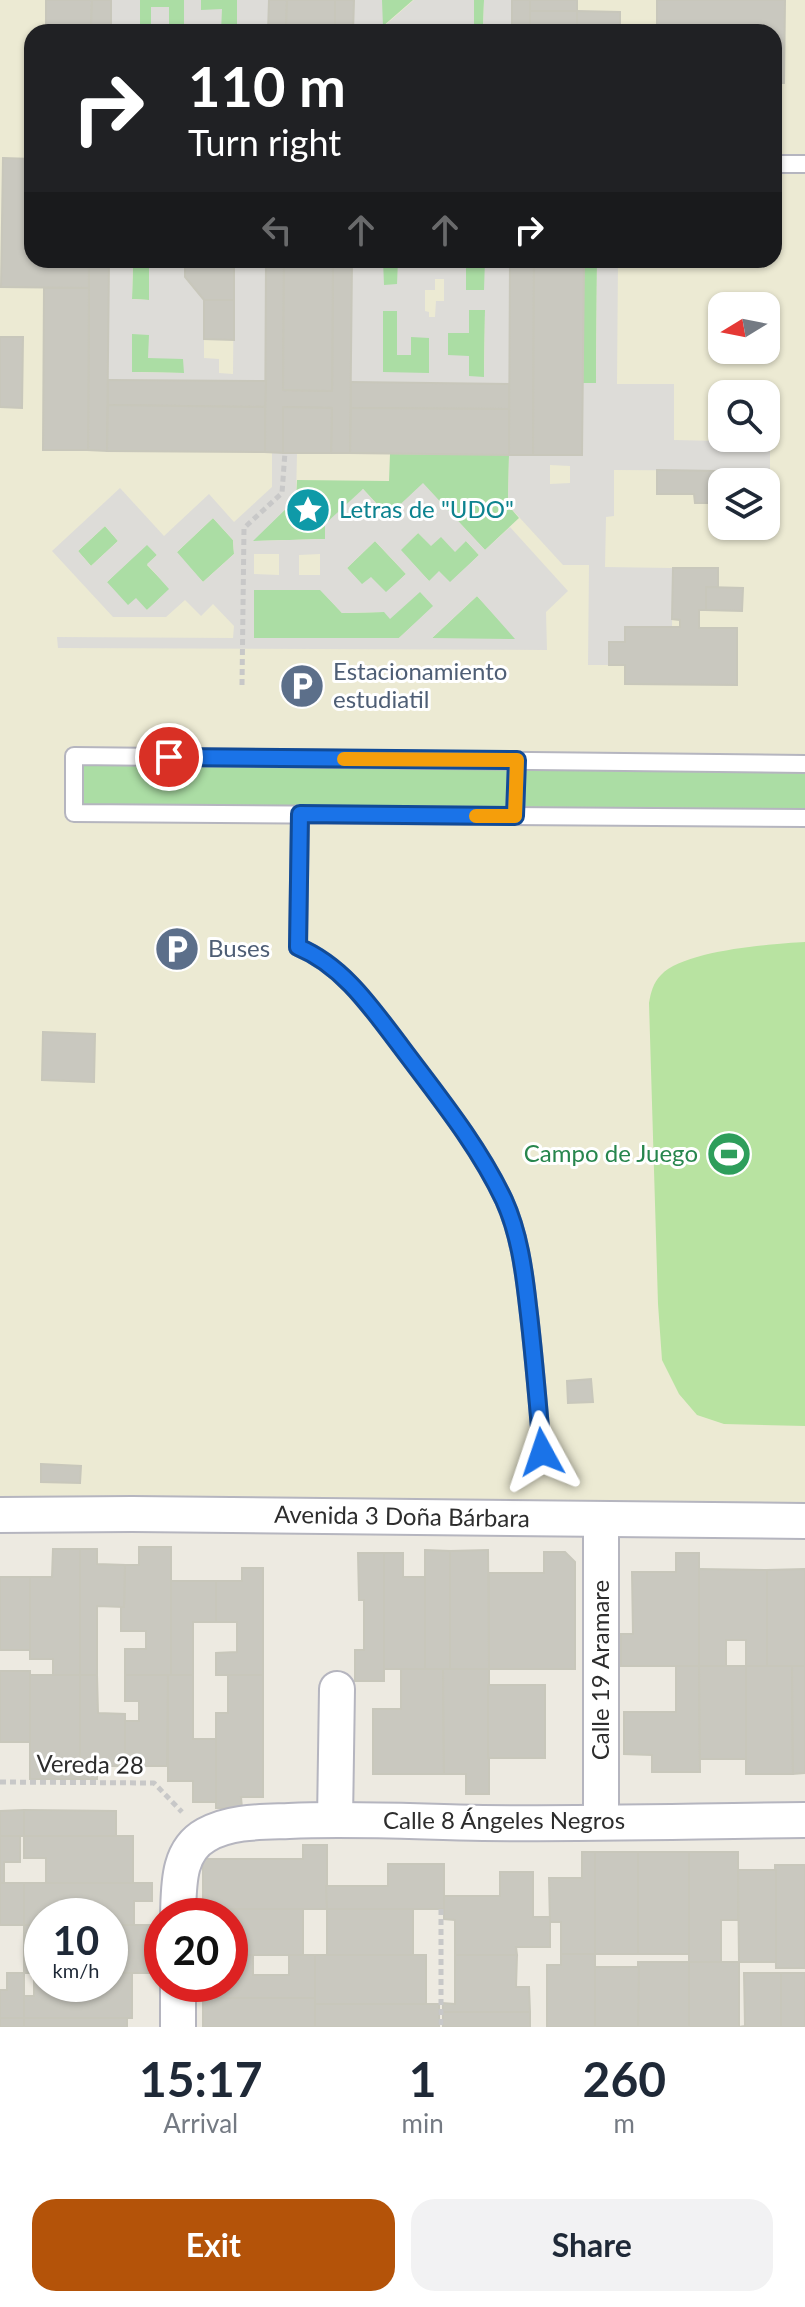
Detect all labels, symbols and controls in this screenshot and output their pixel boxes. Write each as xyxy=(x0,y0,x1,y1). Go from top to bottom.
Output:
text: 110 m xyxy=(188,52,346,119)
icon: right xyxy=(56,56,160,160)
text: Turn right xyxy=(188,120,341,164)
icon: left xyxy=(255,208,299,252)
icon: ahead xyxy=(339,208,383,252)
icon: ahead xyxy=(423,208,467,252)
icon: right xyxy=(507,208,551,252)
north arrow xyxy=(708,292,780,364)
map controls xyxy=(708,292,780,540)
button: search xyxy=(708,380,780,452)
button: layers xyxy=(708,468,780,540)
place icon: Letras de "UDO" xyxy=(284,486,332,534)
place label: Letras de "UDO" xyxy=(339,494,514,523)
place label: Estacionamiento estudiatil xyxy=(333,656,507,713)
parking icon: Estacionamiento estudiatil xyxy=(278,662,326,710)
pin xyxy=(135,723,203,791)
icon: arrive xyxy=(147,735,191,779)
parking icon: Buses xyxy=(153,925,201,973)
place label: Buses xyxy=(208,933,270,962)
sports icon: Campo de Juego xyxy=(705,1130,753,1178)
place label: Campo de Juego xyxy=(524,1138,698,1167)
position arrow xyxy=(500,1410,584,1494)
street label: Avenida 3 Doña Bárbara xyxy=(274,1499,530,1532)
street label: Calle 19 Aramare xyxy=(585,1580,614,1760)
street label: Vereda 28 xyxy=(36,1748,144,1779)
street label: Calle 8 Ángeles Negros xyxy=(383,1805,625,1834)
speed limit sign: 20 xyxy=(144,1898,248,2002)
text: 10 xyxy=(53,1916,99,1964)
text: km/h xyxy=(53,1958,99,1982)
text: 15:17 xyxy=(139,2050,263,2107)
text: 1 xyxy=(409,2050,437,2107)
text: 260 xyxy=(583,2050,666,2107)
text: Arrival xyxy=(163,2107,238,2139)
text: min xyxy=(402,2107,444,2139)
text: m xyxy=(614,2107,635,2139)
button: Exit xyxy=(32,2199,395,2291)
button: Share xyxy=(411,2199,773,2291)

